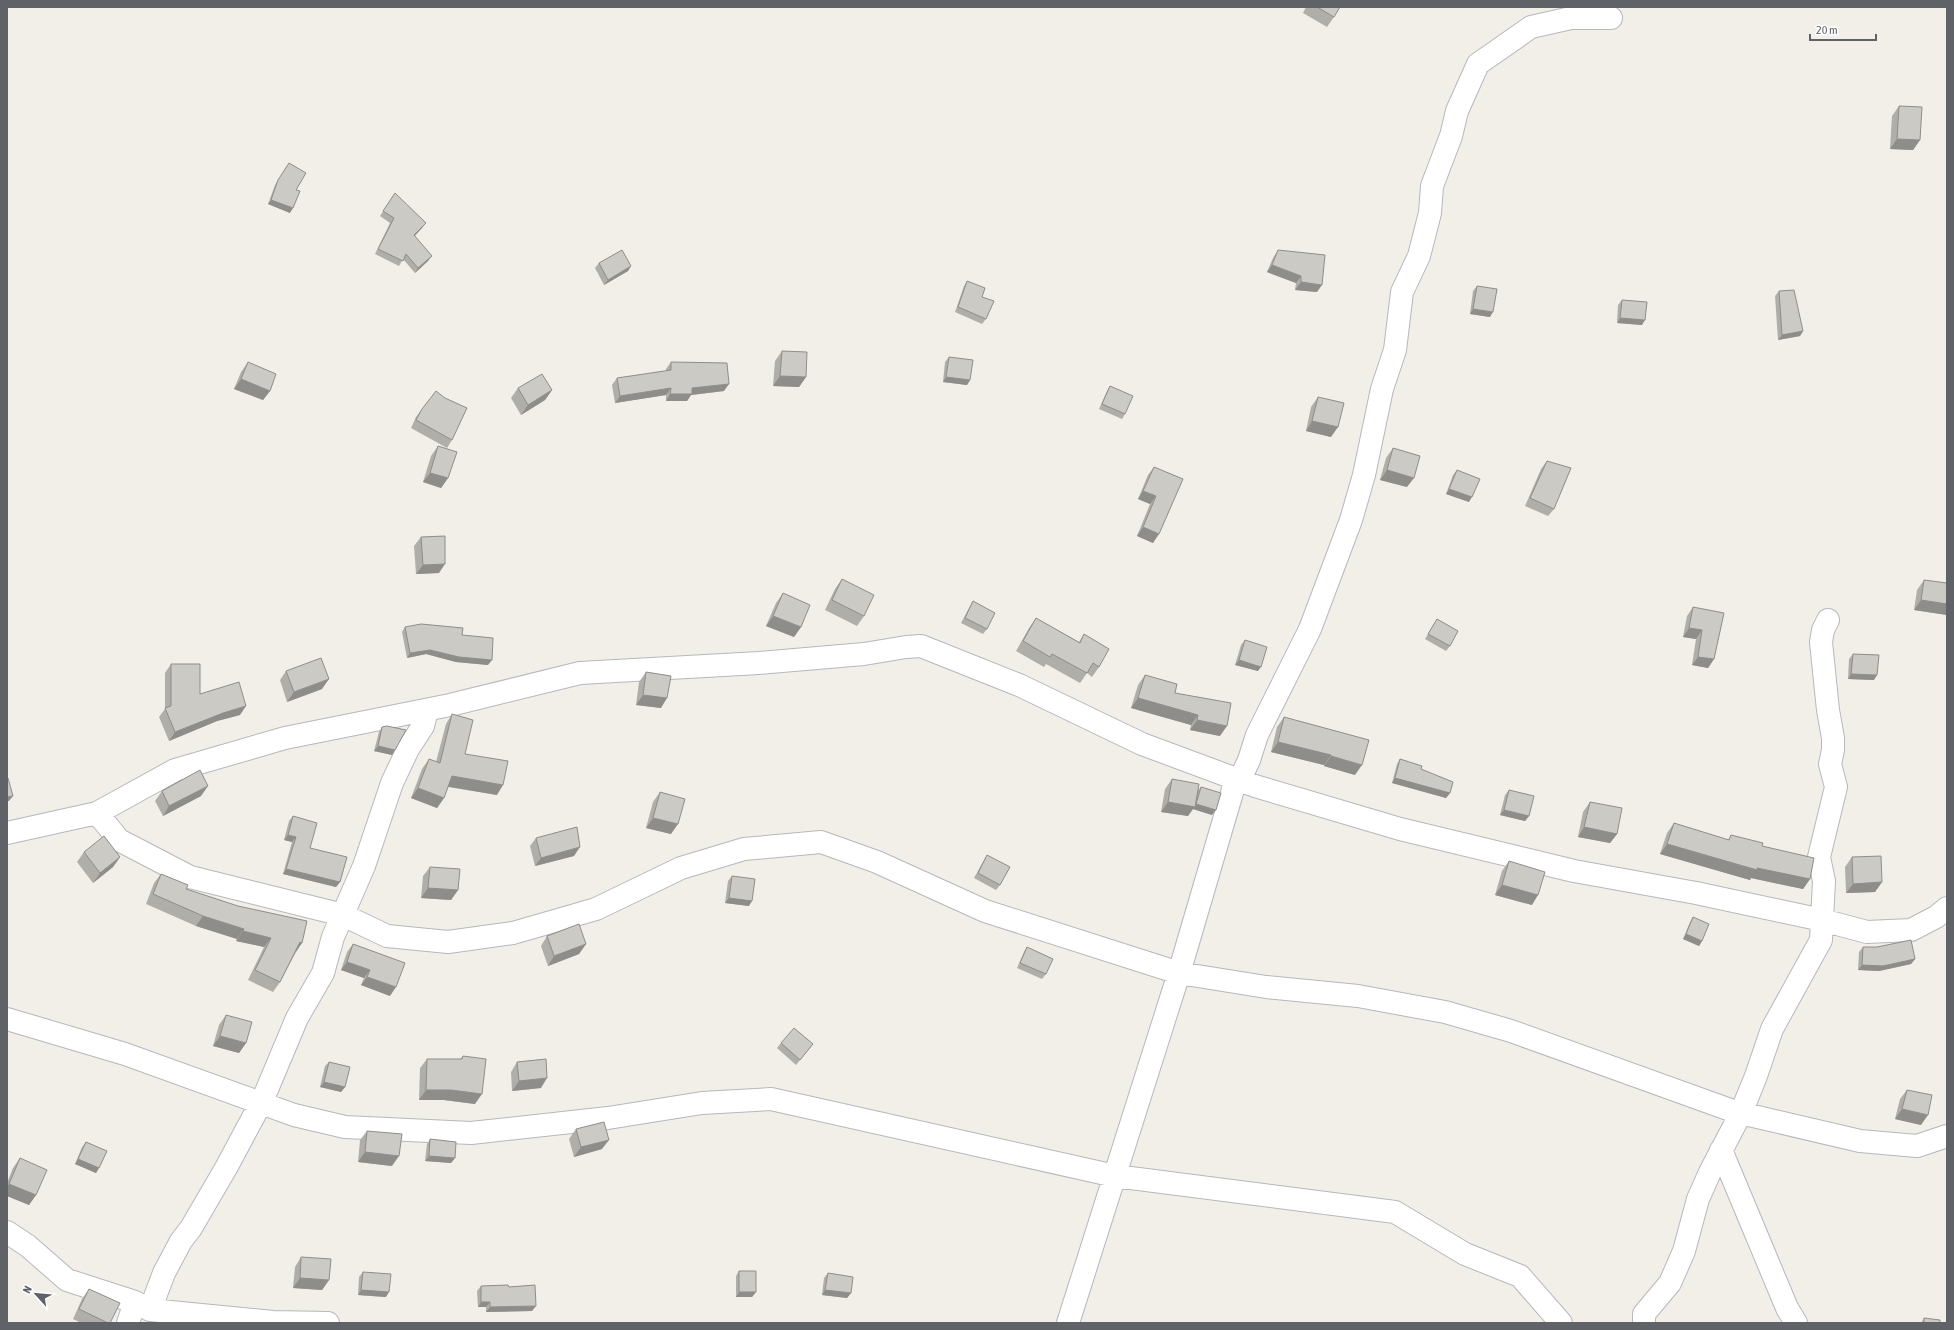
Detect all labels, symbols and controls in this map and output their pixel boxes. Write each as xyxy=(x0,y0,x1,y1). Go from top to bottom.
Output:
scale bar xyxy=(1810,16,1876,42)
text: 20 m xyxy=(1816,23,1838,37)
north arrow xyxy=(16,1274,56,1314)
text: N xyxy=(20,1284,34,1295)

